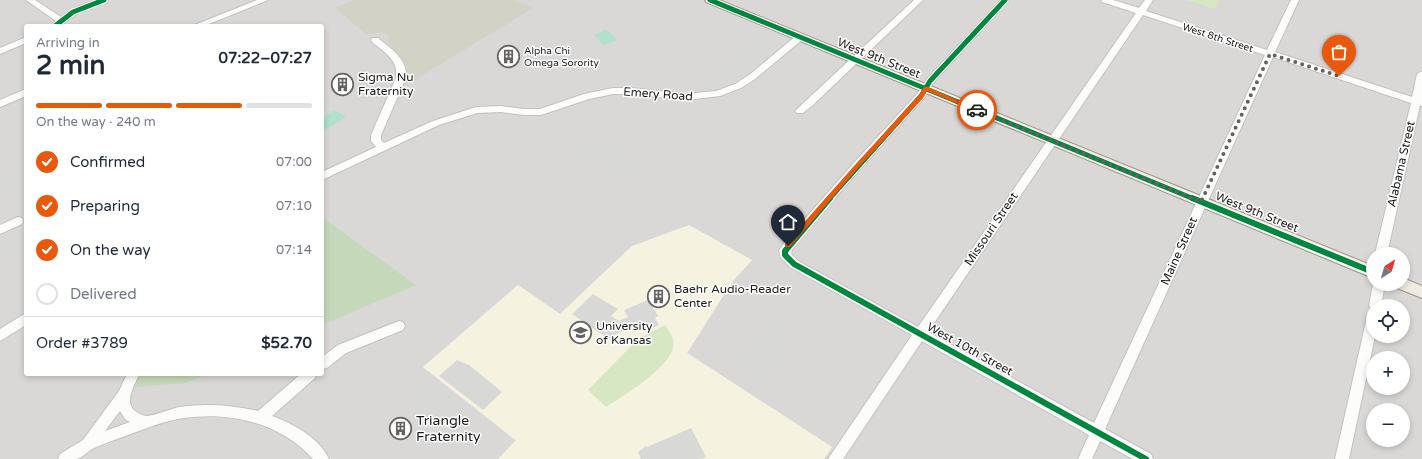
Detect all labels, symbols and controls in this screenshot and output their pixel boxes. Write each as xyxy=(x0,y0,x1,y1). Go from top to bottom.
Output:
street label: West 8th Street xyxy=(1181,21,1255,55)
text: Arriving in xyxy=(36,35,100,51)
street label: West 9th Street xyxy=(835,35,923,81)
pin xyxy=(1322,35,1356,76)
icon: bag xyxy=(1328,41,1350,63)
building icon: Alpha Chi Omega Sorority xyxy=(495,43,521,69)
place label: Alpha Chi Omega Sorority xyxy=(524,45,599,69)
text: 07:22–07:27 xyxy=(219,49,312,67)
text: 2 min xyxy=(36,50,105,81)
place label: Sigma Nu Fraternity xyxy=(358,70,414,98)
building icon: Sigma Nu Fraternity xyxy=(330,71,356,97)
street label: Emery Road xyxy=(623,85,693,103)
courier xyxy=(957,90,997,130)
icon: car xyxy=(966,99,988,121)
text: On the way · 240 m xyxy=(36,114,156,130)
street label: Alabama Street xyxy=(1384,119,1418,209)
icon: check xyxy=(36,151,58,173)
text: Confirmed xyxy=(70,153,145,171)
text: 07:00 xyxy=(276,154,312,170)
street label: Missouri Street xyxy=(961,189,1021,268)
street label: West 9th Street xyxy=(1213,189,1301,235)
icon: check xyxy=(36,195,58,217)
text: Preparing xyxy=(70,197,140,215)
text: 07:10 xyxy=(276,198,312,214)
pin xyxy=(771,205,805,246)
icon: home xyxy=(777,211,799,233)
street label: Maine Street xyxy=(1158,215,1200,287)
icon: check xyxy=(36,239,58,261)
text: On the way xyxy=(70,241,150,259)
text: 07:14 xyxy=(276,242,312,258)
north arrow xyxy=(1366,247,1410,291)
map controls xyxy=(1366,247,1410,447)
place label: Baehr Audio-Reader Center xyxy=(674,282,791,310)
building icon: Baehr Audio-Reader Center xyxy=(646,283,672,309)
text: Delivered xyxy=(70,285,137,303)
button: locate xyxy=(1366,299,1410,343)
place label: University of Kansas xyxy=(596,319,653,347)
school or university icon: University of Kansas xyxy=(568,320,594,346)
street label: West 10th Street xyxy=(925,320,1016,379)
text: Order #3789 xyxy=(36,334,128,352)
text: $52.70 xyxy=(261,334,312,352)
button: + xyxy=(1366,351,1410,395)
button: − xyxy=(1366,403,1410,447)
place label: Triangle Fraternity xyxy=(416,412,481,445)
building icon: Triangle Fraternity xyxy=(388,415,414,441)

